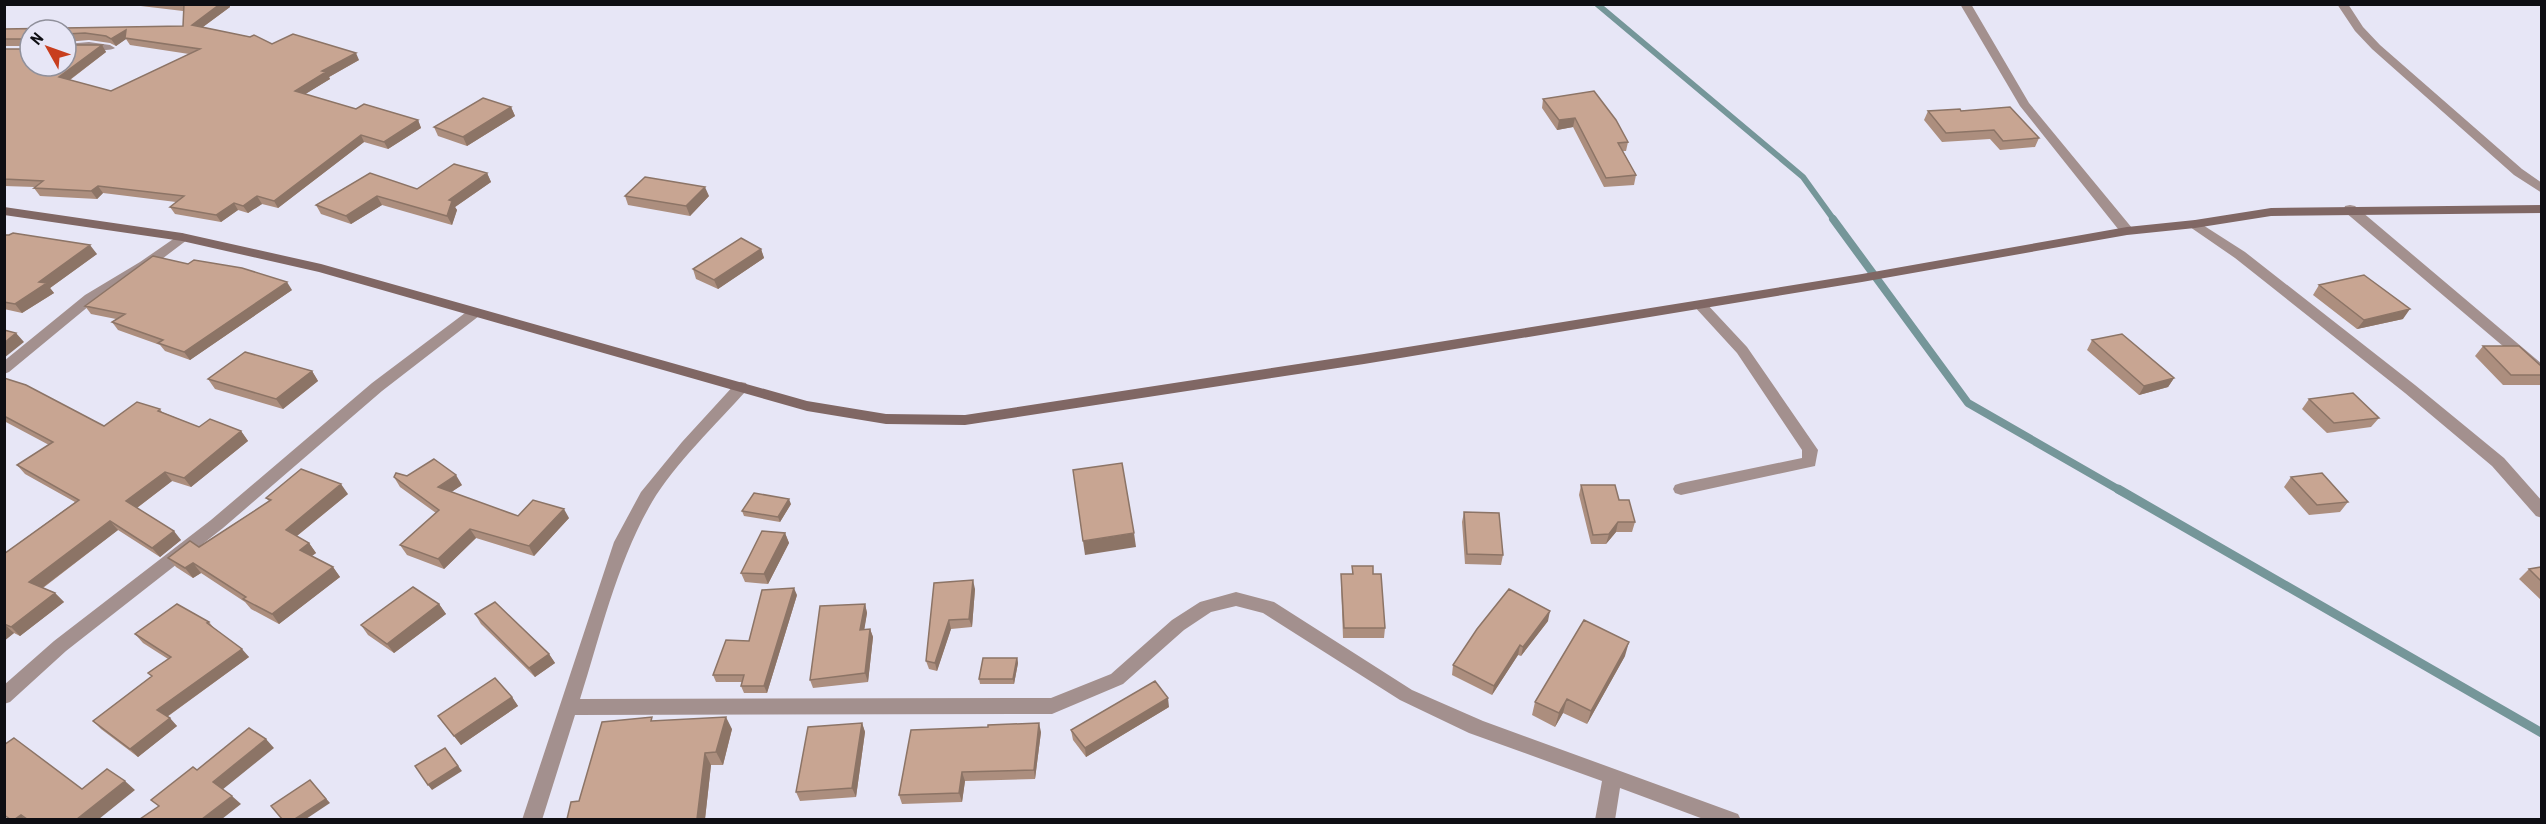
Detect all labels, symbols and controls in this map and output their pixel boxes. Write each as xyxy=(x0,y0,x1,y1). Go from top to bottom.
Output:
north arrow xyxy=(18,18,78,78)
text: N xyxy=(26,29,47,49)

